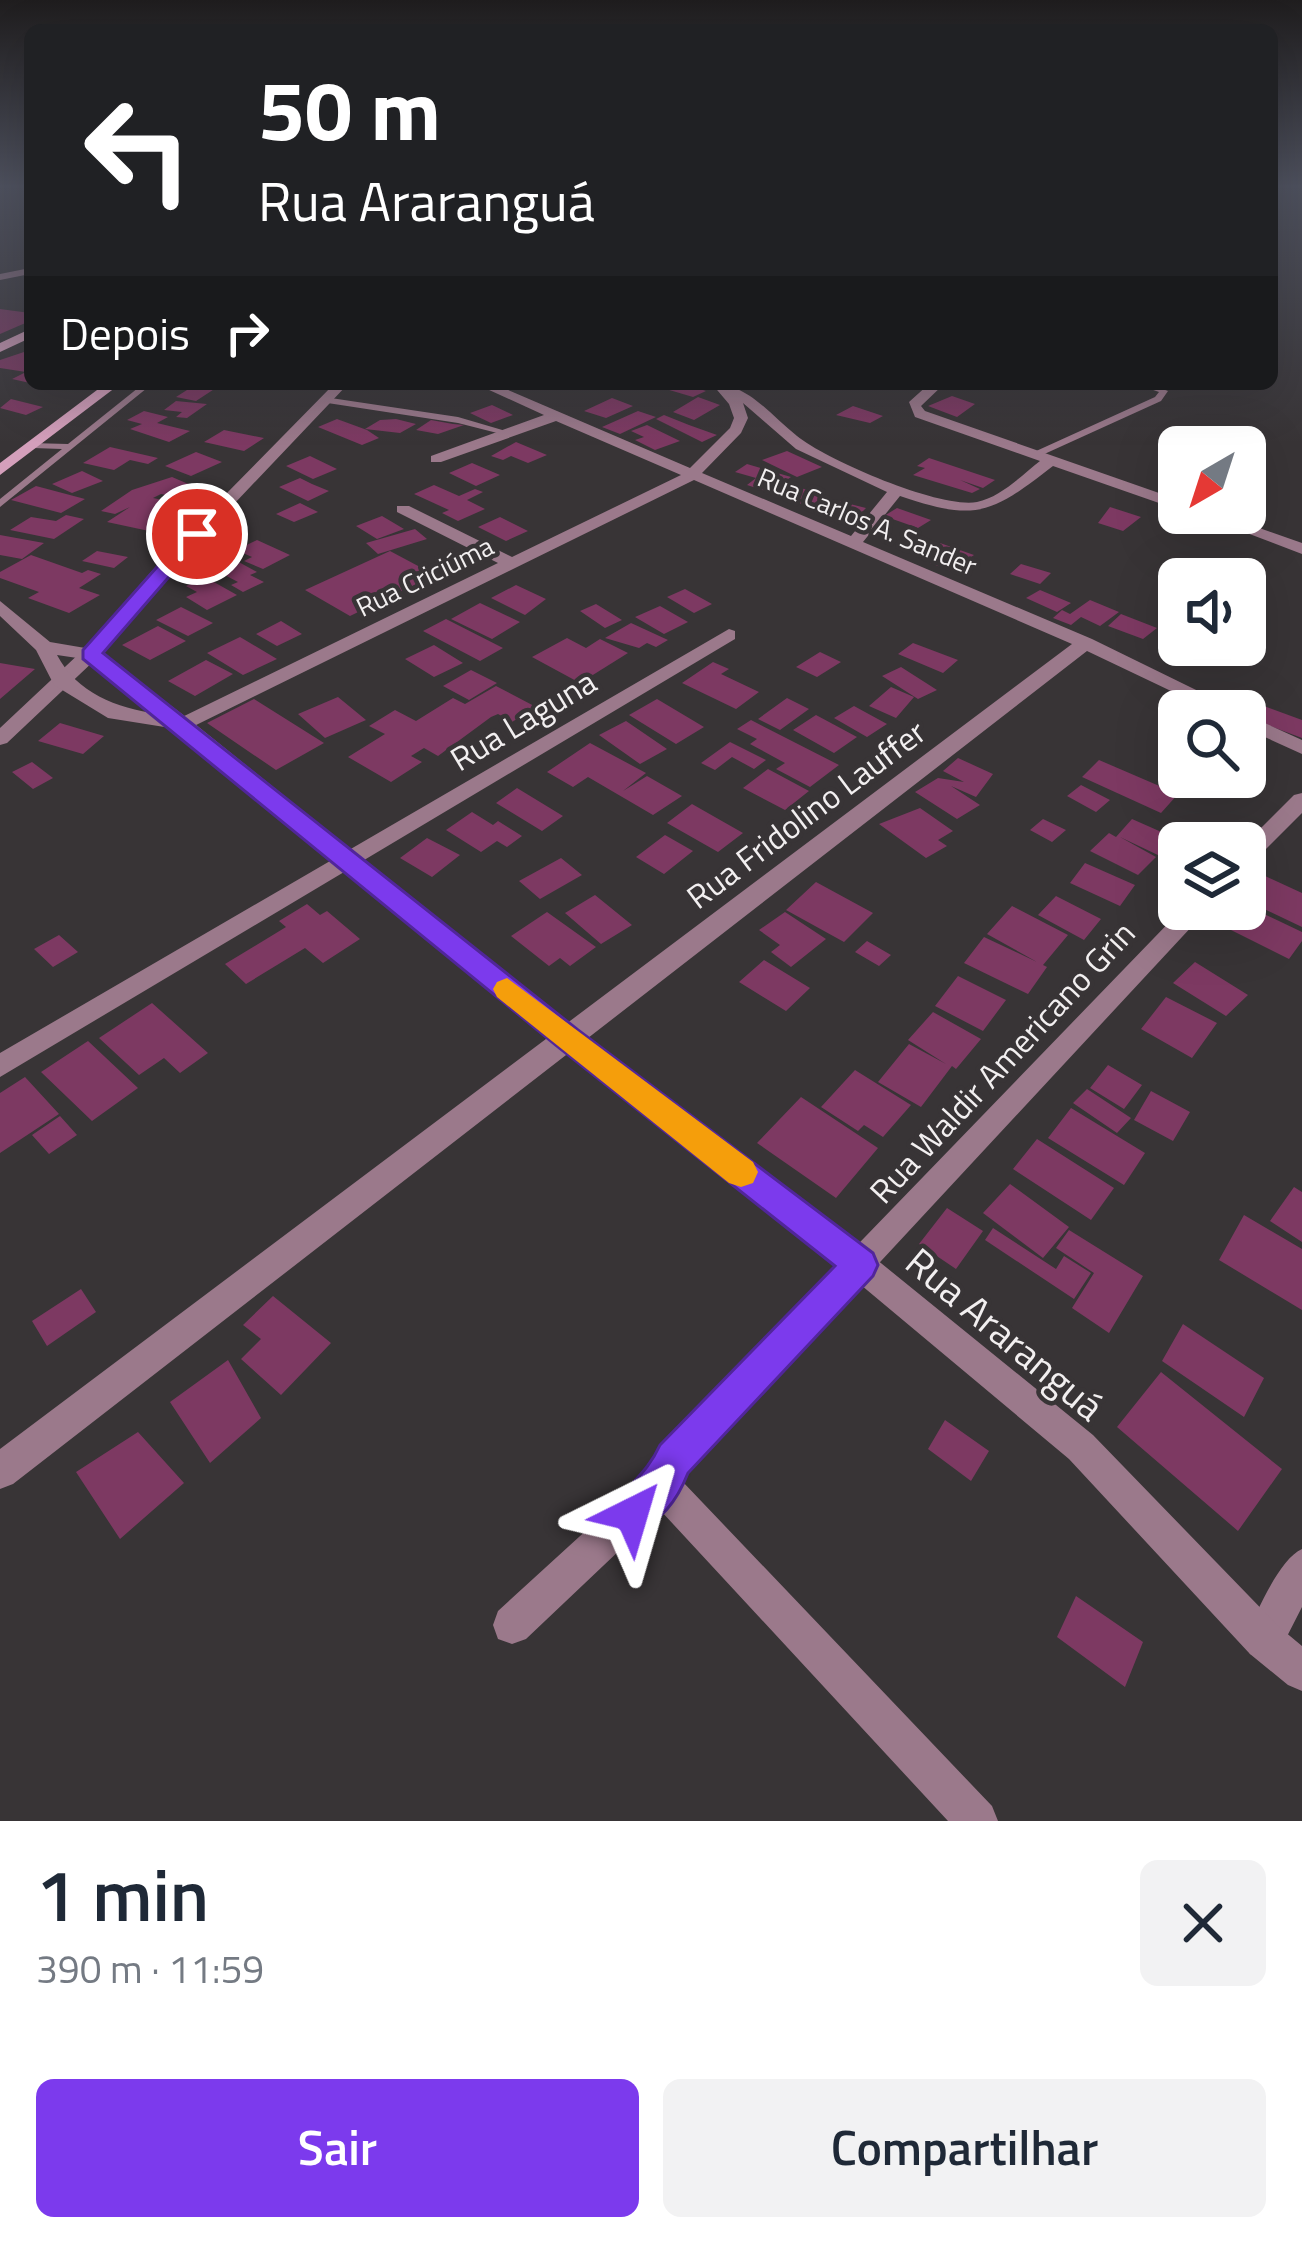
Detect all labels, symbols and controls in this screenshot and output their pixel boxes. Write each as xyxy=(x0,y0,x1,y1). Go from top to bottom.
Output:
text: 50 m xyxy=(258,45,441,173)
icon: left xyxy=(60,72,216,228)
text: Rua Araranguá xyxy=(258,160,595,242)
text: Depois xyxy=(60,299,190,367)
icon: right xyxy=(214,300,280,366)
north arrow xyxy=(1158,426,1266,534)
map controls xyxy=(1158,426,1266,930)
street label: Rua Carlos A. Sander xyxy=(752,456,984,585)
pin xyxy=(146,483,248,585)
icon: arrive xyxy=(164,501,230,567)
street label: Rua Criciúma xyxy=(349,525,500,627)
button: sound xyxy=(1158,558,1266,666)
street label: Rua Laguna xyxy=(440,657,606,783)
button: search xyxy=(1158,690,1266,798)
street label: Rua Fridolino Lauffer xyxy=(676,707,936,921)
button: layers xyxy=(1158,822,1266,930)
street label: Rua Waldir Americano Grin xyxy=(857,910,1147,1214)
street label: Rua Araranguá xyxy=(893,1233,1117,1434)
position arrow xyxy=(569,1451,695,1577)
text: 1 min xyxy=(36,1839,209,1949)
button: close xyxy=(1140,1860,1266,1986)
text: 390 m · 11:59 xyxy=(36,1939,264,1998)
button: Sair xyxy=(36,2079,639,2217)
button: Compartilhar xyxy=(663,2079,1266,2217)

